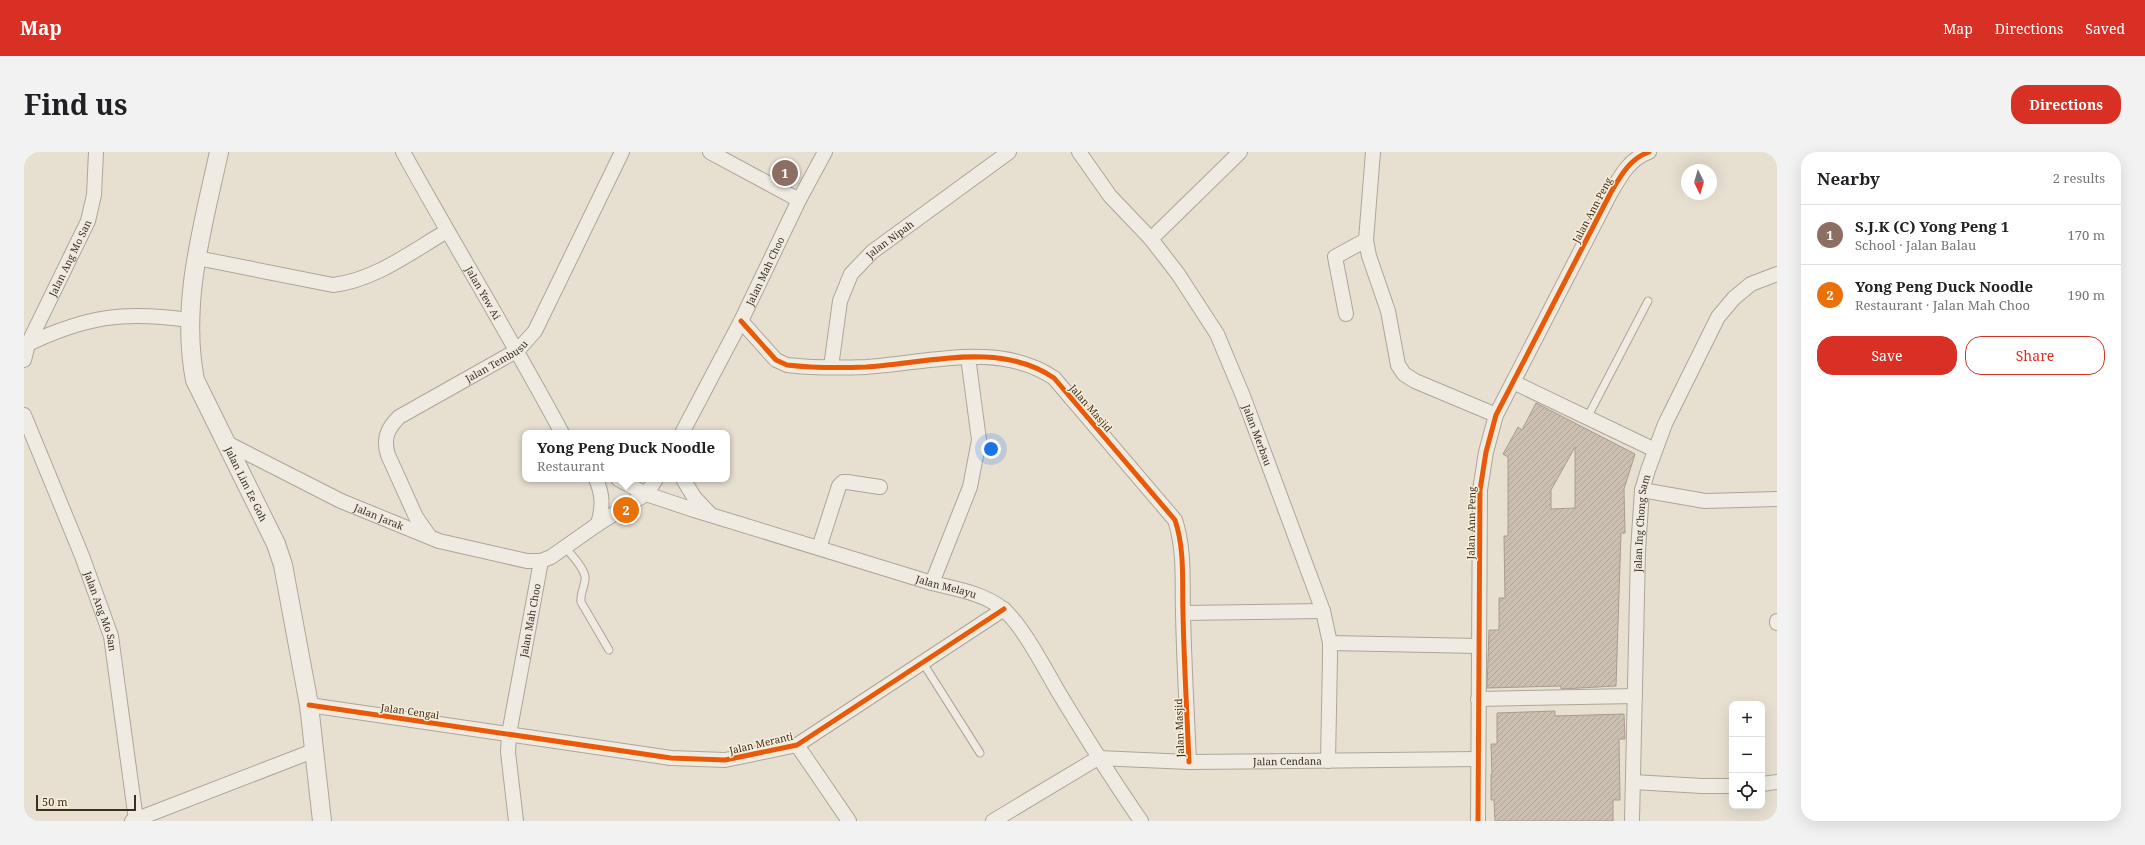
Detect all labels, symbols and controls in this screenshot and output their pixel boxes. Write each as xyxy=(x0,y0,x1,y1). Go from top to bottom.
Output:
text: Map xyxy=(20,15,62,41)
text: Map xyxy=(1943,19,1973,38)
text: Directions xyxy=(1995,19,2063,38)
text: Saved xyxy=(2085,19,2125,38)
text: Find us xyxy=(24,85,128,123)
button: Directions xyxy=(2011,85,2121,124)
pin: 1 xyxy=(772,158,798,188)
north arrow xyxy=(1681,164,1717,200)
text: Nearby xyxy=(1817,167,1880,190)
text: 2 results xyxy=(2053,169,2105,187)
street label: Jalan Ann Peng xyxy=(1568,174,1616,246)
text: S.J.K (C) Yong Peng 1 xyxy=(1855,216,2009,236)
street label: Jalan Ang Mo San xyxy=(45,217,95,300)
street label: Jalan Nipah xyxy=(862,217,917,262)
text: 1 xyxy=(1826,226,1834,244)
text: 170 m xyxy=(2068,226,2105,244)
street label: Jalan Mah Choo xyxy=(742,234,788,309)
text: School · Jalan Balau xyxy=(1855,236,1976,254)
street label: Jalan Yew Ai xyxy=(462,263,505,323)
text: Yong Peng Duck Noodle xyxy=(1855,276,2033,296)
text: 2 xyxy=(1826,286,1834,304)
text: 190 m xyxy=(2068,286,2105,304)
text: Restaurant · Jalan Mah Choo xyxy=(1855,296,2030,314)
street label: Jalan Tembusu xyxy=(462,336,531,386)
button: Save xyxy=(1817,336,1957,375)
button: Share xyxy=(1965,336,2105,375)
street label: Jalan Masjid xyxy=(1066,380,1116,435)
street label: Jalan Merbau xyxy=(1239,401,1276,468)
popup xyxy=(522,430,730,482)
text: Yong Peng Duck Noodle xyxy=(537,437,715,457)
your location xyxy=(981,439,1001,459)
street label: Jalan Lim Ee Goh xyxy=(221,443,271,524)
text: Restaurant xyxy=(537,457,605,475)
street label: Jalan Ing Chong Sam xyxy=(1631,472,1653,573)
street label: Jalan Ann Peng xyxy=(1463,486,1479,560)
pin: 2 xyxy=(613,495,639,525)
street label: Jalan Jarak xyxy=(351,500,406,533)
street label: Jalan Ang Mo San xyxy=(81,568,120,653)
street label: Jalan Melayu xyxy=(913,571,979,601)
street label: Jalan Mah Choo xyxy=(516,582,544,660)
street label: Jalan Masjid xyxy=(1171,698,1187,759)
street label: Jalan Cengal xyxy=(379,700,440,722)
map controls xyxy=(1729,701,1765,809)
button: + xyxy=(1729,701,1765,737)
street label: Jalan Meranti xyxy=(727,729,795,757)
button: − xyxy=(1729,737,1765,773)
street label: Jalan Cendana xyxy=(1252,754,1322,768)
button: locate xyxy=(1729,773,1765,809)
scale bar xyxy=(36,793,136,812)
text: 50 m xyxy=(42,794,68,809)

